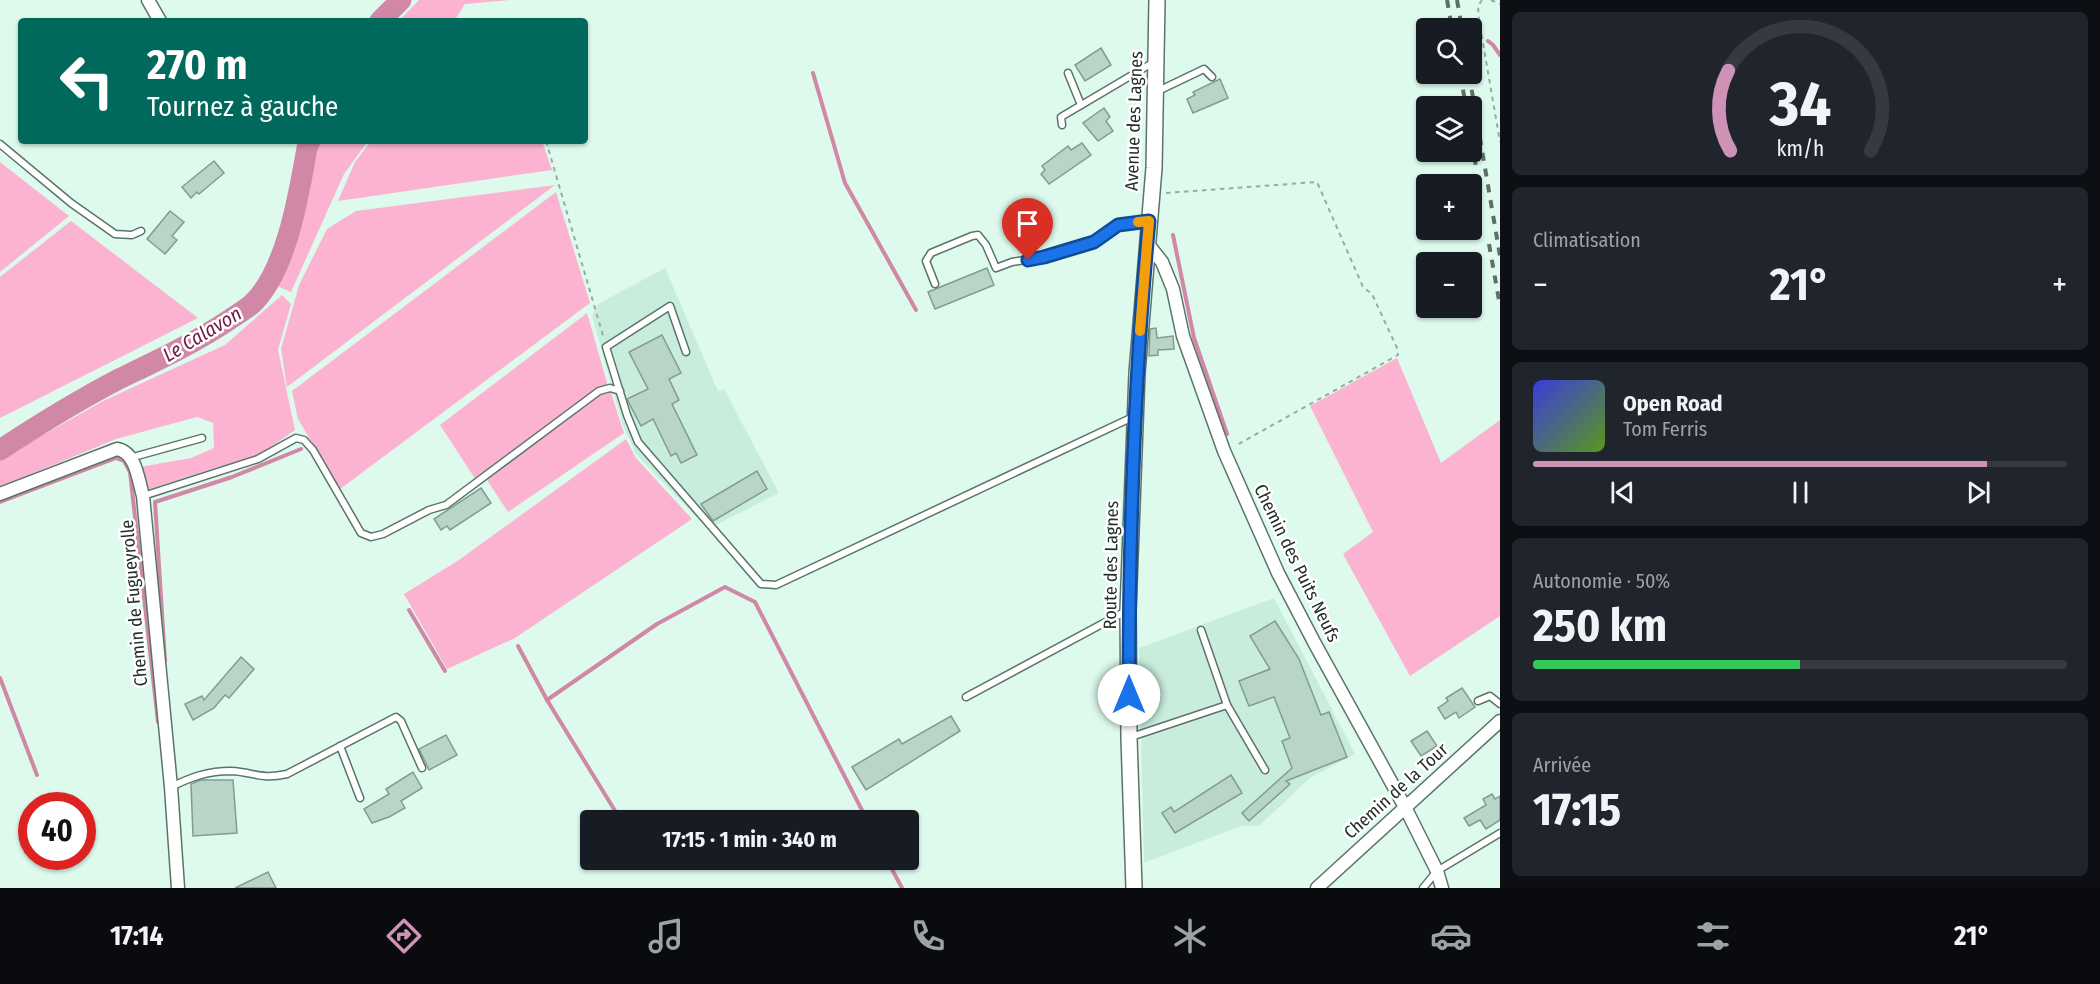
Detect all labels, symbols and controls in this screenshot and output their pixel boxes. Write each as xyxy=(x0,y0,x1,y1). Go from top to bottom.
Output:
map controls xyxy=(1416,18,1482,318)
button: search xyxy=(1416,18,1482,84)
text: 270 m xyxy=(147,40,247,90)
icon: left xyxy=(48,42,126,120)
street label: Avenue des Lagnes xyxy=(1121,50,1147,191)
text: 34 xyxy=(1768,67,1831,142)
text: Tournez à gauche xyxy=(147,91,338,123)
button: layers xyxy=(1416,96,1482,162)
text: km/h xyxy=(1776,136,1824,162)
button: + xyxy=(1416,174,1482,240)
pin xyxy=(1002,198,1053,260)
icon: arrive xyxy=(1011,207,1044,240)
text: Climatisation xyxy=(1533,228,1641,252)
button: − xyxy=(1416,252,1482,318)
text: 21° xyxy=(1770,258,1830,312)
text: − xyxy=(1533,265,1548,305)
text: + xyxy=(2052,265,2067,305)
water label: Le Calavon xyxy=(158,301,246,367)
text: Open Road xyxy=(1623,390,1723,417)
text: Tom Ferris xyxy=(1623,417,1707,441)
icon: previous xyxy=(1606,476,1639,509)
icon: pause xyxy=(1784,476,1817,509)
icon: next xyxy=(1962,476,1995,509)
street label: Chemin des Puits Neufs xyxy=(1249,480,1345,646)
street label: Route des Lagnes xyxy=(1099,500,1123,630)
street label: Chemin de Fugueyrolle xyxy=(116,519,152,687)
text: Autonomie · 50% xyxy=(1533,569,1670,593)
text: 250 km xyxy=(1533,599,1667,653)
position arrow xyxy=(1097,663,1161,727)
street label: Chemin de la Tour xyxy=(1339,738,1453,843)
text: Arrivée xyxy=(1533,753,1591,777)
text: 17:15 xyxy=(1533,783,1621,837)
speed limit sign: 40 xyxy=(18,792,96,870)
text: 17:15 · 1 min · 340 m xyxy=(662,826,837,853)
icon: directions xyxy=(383,915,425,957)
icon: music xyxy=(645,915,687,957)
icon: phone xyxy=(907,915,949,957)
icon: climate xyxy=(1169,915,1211,957)
icon: car xyxy=(1430,915,1472,957)
icon: filters xyxy=(1692,915,1734,957)
text: 17:14 xyxy=(110,920,163,952)
text: 21° xyxy=(1954,920,1990,952)

